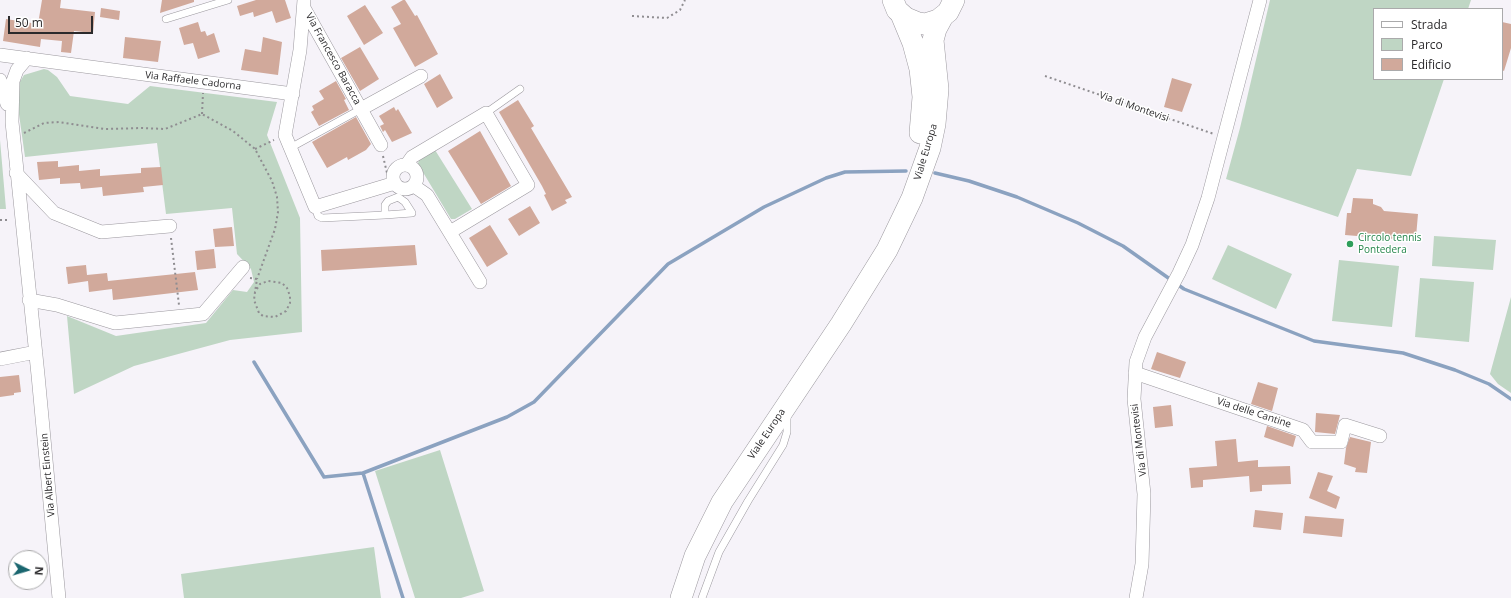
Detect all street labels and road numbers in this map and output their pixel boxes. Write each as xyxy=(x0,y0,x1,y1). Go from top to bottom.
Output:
street label: Via Francesco Baracca xyxy=(303,11,363,107)
street label: Via Raffaele Cadorna xyxy=(144,69,242,93)
street label: Via di Montevisi xyxy=(1098,89,1170,125)
street label: Viale Europa xyxy=(912,122,940,182)
street label: Via delle Cantine xyxy=(1215,395,1293,431)
street label: Via di Montevisi xyxy=(1129,403,1149,477)
street label: Viale Europa xyxy=(746,407,788,461)
street label: Via Albert Einstein xyxy=(38,432,58,518)

